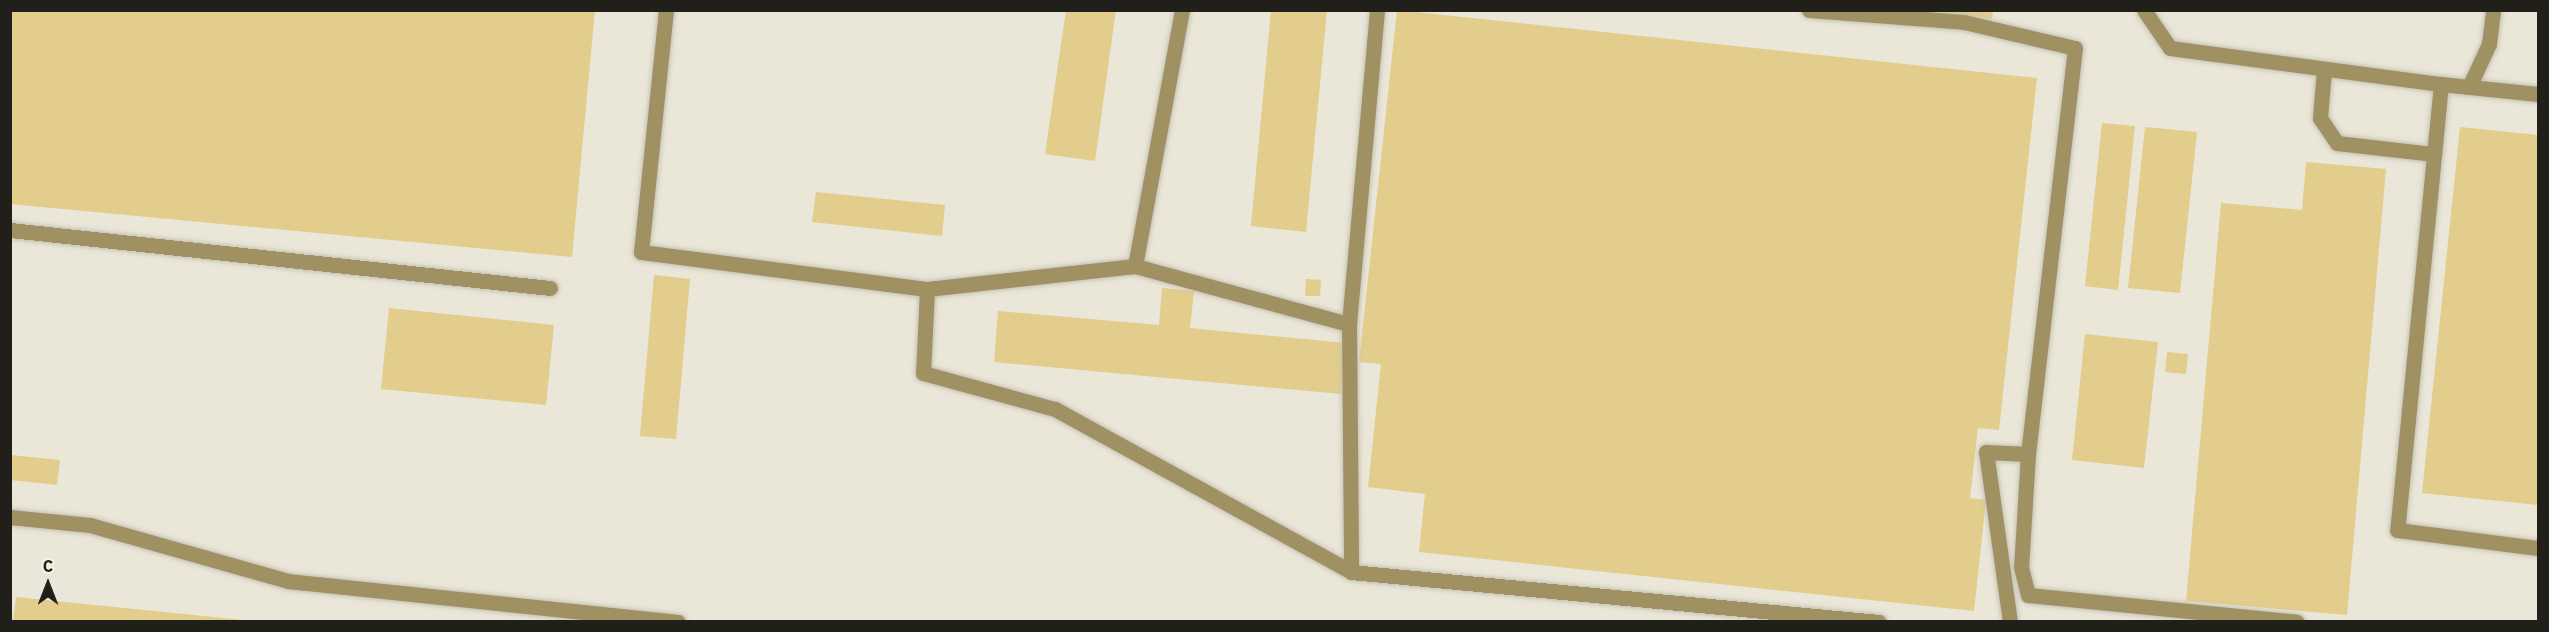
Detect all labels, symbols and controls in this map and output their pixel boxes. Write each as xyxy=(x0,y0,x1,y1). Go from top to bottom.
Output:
north arrow xyxy=(18,554,78,614)
text: С xyxy=(43,556,53,576)

